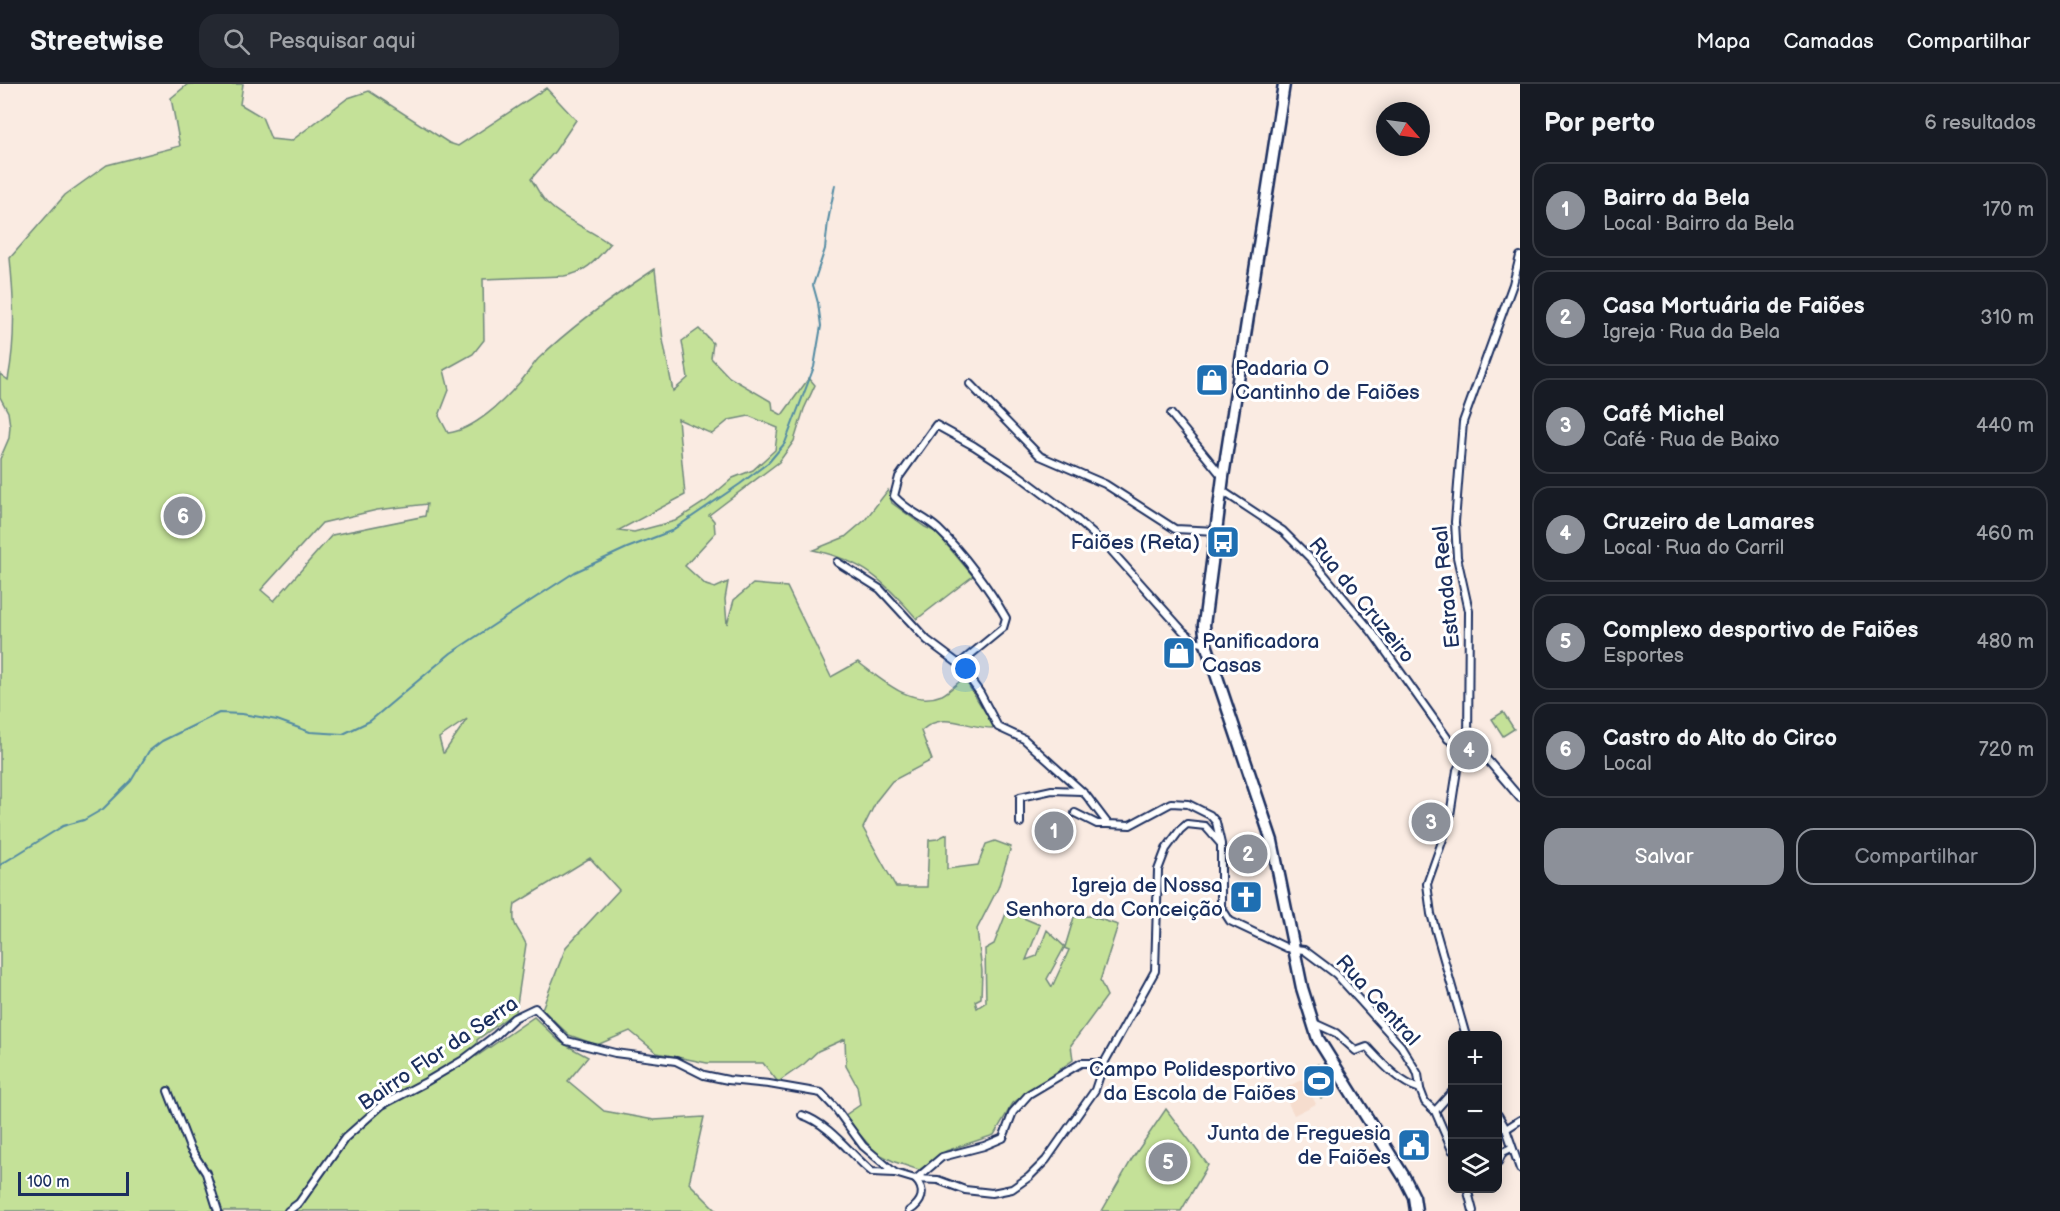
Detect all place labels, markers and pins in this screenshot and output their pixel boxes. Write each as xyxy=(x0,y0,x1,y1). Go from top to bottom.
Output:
place label: Padaria O Cantinho de Faiões xyxy=(1235,356,1420,405)
shop icon: Padaria O Cantinho de Faiões xyxy=(1194,362,1230,398)
pin: 6 xyxy=(164,494,202,538)
bus stop icon: Faiões (Reta) xyxy=(1205,524,1241,560)
place label: Faiões (Reta) xyxy=(1070,530,1200,555)
place label: Panificadora Casas xyxy=(1202,629,1319,678)
shop icon: Panificadora Casas xyxy=(1161,635,1197,671)
pin: 4 xyxy=(1450,728,1488,772)
pin: 3 xyxy=(1412,800,1450,844)
pin: 1 xyxy=(1034,808,1074,854)
pin: 2 xyxy=(1228,832,1268,876)
place label: Igreja de Nossa Senhora da Conceição xyxy=(1006,873,1223,922)
church icon: Igreja de Nossa Senhora da Conceição xyxy=(1228,879,1264,915)
place label: Campo Polidesportivo da Escola de Faiões xyxy=(1089,1057,1296,1106)
sports icon: Campo Polidesportivo da Escola de Faiões xyxy=(1301,1063,1337,1099)
place label: Junta de Freguesia de Faiões xyxy=(1207,1121,1391,1170)
public building icon: Junta de Freguesia de Faiões xyxy=(1396,1127,1432,1163)
pin: 5 xyxy=(1148,1140,1188,1184)

